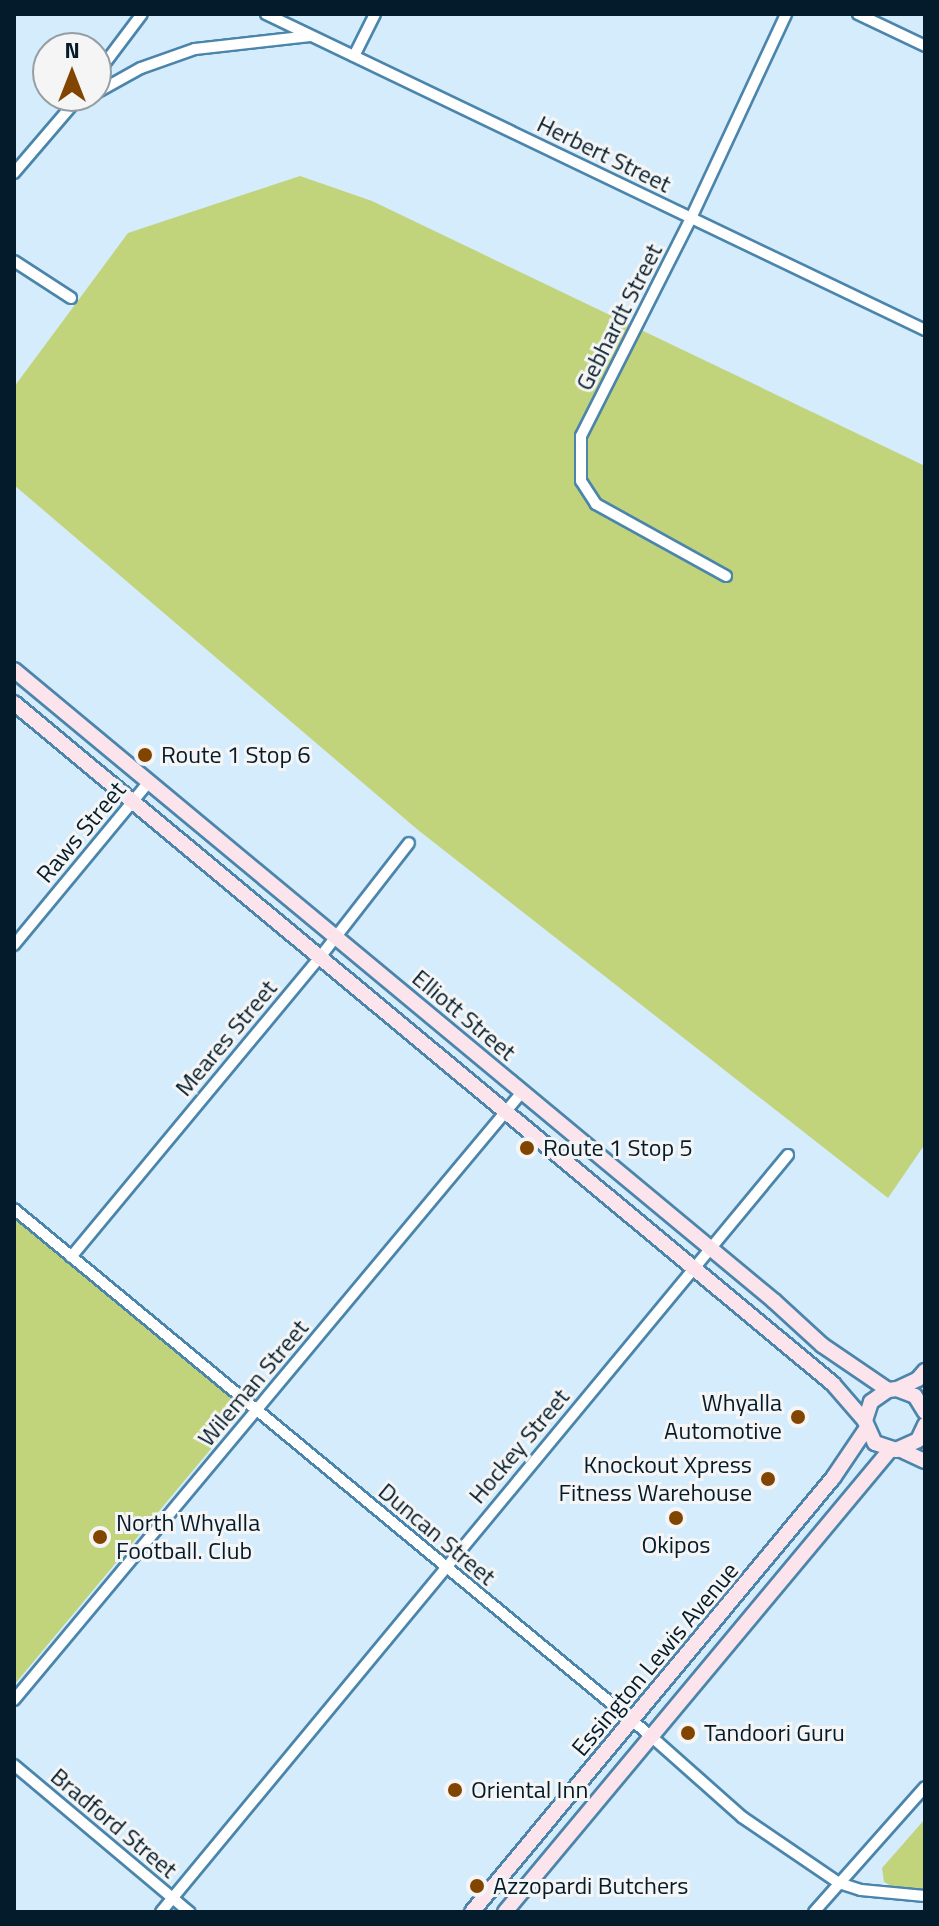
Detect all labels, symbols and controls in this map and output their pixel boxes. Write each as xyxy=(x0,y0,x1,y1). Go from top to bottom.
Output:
north arrow xyxy=(32,32,112,112)
text: N xyxy=(64,33,80,67)
street label: Herbert Street xyxy=(532,109,676,199)
street label: Gebhardt Street xyxy=(570,239,668,395)
place label: Route 1 Stop 6 xyxy=(161,741,311,769)
marker: Route 1 Stop 6 xyxy=(136,746,154,764)
street label: Raws Street xyxy=(30,776,132,888)
street label: Elliott Street xyxy=(406,963,522,1067)
street label: Meares Street xyxy=(169,974,283,1102)
place label: Route 1 Stop 5 xyxy=(543,1134,693,1162)
marker: Route 1 Stop 5 xyxy=(518,1139,536,1157)
street label: Wileman Street xyxy=(192,1314,314,1452)
street label: Hockey Street xyxy=(463,1383,575,1509)
place label: Whyalla Automotive xyxy=(664,1389,782,1445)
marker: Whyalla Automotive xyxy=(789,1408,807,1426)
place label: Knockout Xpress Fitness Warehouse xyxy=(558,1451,752,1507)
marker: Knockout Xpress Fitness Warehouse xyxy=(759,1470,777,1488)
street label: Duncan Street xyxy=(373,1477,501,1591)
place label: North Whyalla Football. Club xyxy=(116,1509,260,1565)
marker: Okipos xyxy=(667,1509,685,1527)
marker: North Whyalla Football. Club xyxy=(91,1528,109,1546)
place label: Okipos xyxy=(641,1531,711,1559)
street label: Essington Lewis Avenue xyxy=(566,1556,744,1762)
place label: Tandoori Guru xyxy=(704,1719,845,1747)
marker: Tandoori Guru xyxy=(679,1724,697,1742)
street label: Bradford Street xyxy=(45,1762,183,1884)
place label: Oriental Inn xyxy=(471,1776,588,1804)
marker: Oriental Inn xyxy=(446,1781,464,1799)
place label: Azzopardi Butchers xyxy=(493,1872,689,1900)
marker: Azzopardi Butchers xyxy=(468,1877,486,1895)

